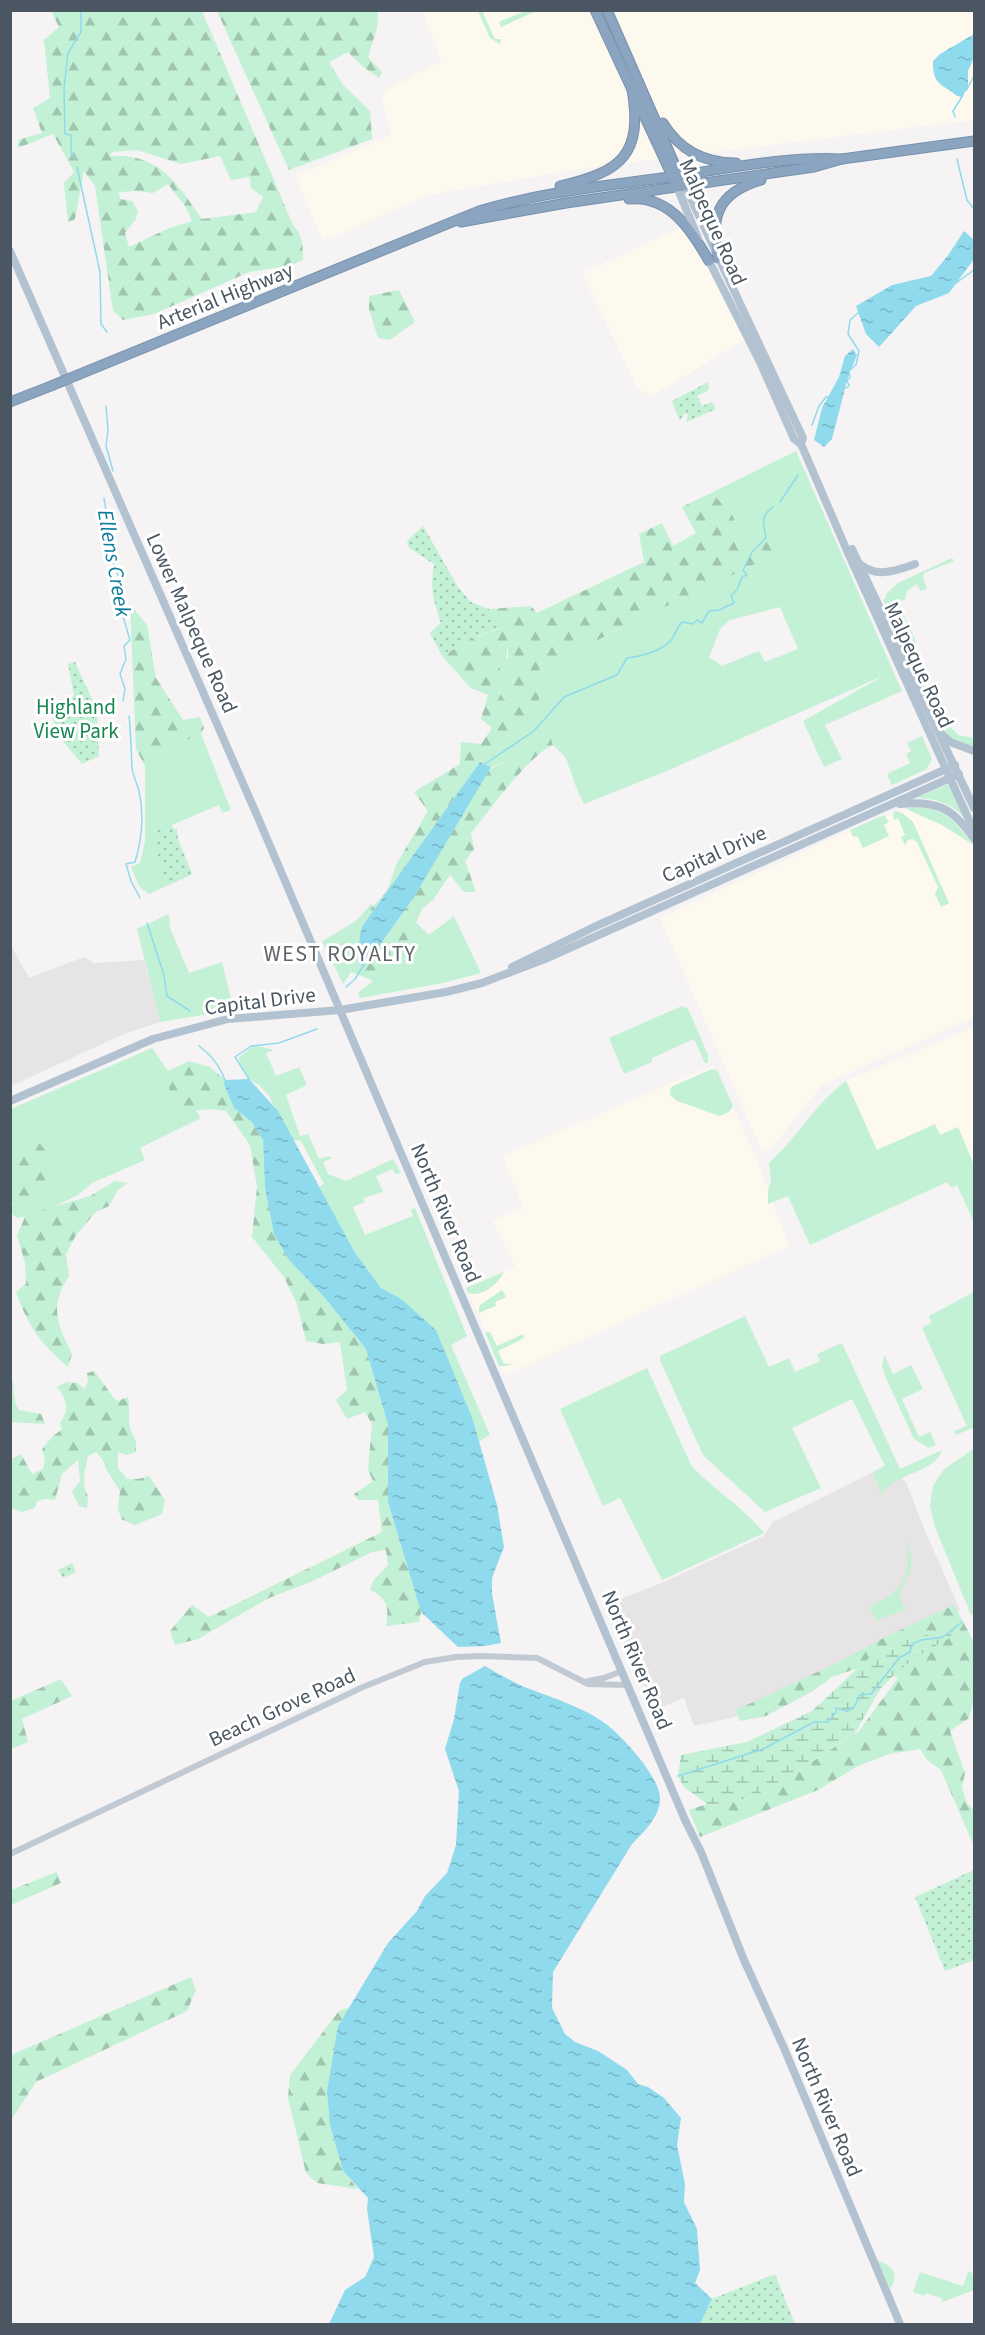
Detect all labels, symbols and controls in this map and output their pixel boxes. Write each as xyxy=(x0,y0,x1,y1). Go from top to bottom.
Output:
street label: Malpeque Road xyxy=(672,154,754,290)
street label: Arterial Highway xyxy=(152,255,298,337)
water label: Ellens Creek xyxy=(89,507,139,620)
street label: Lower Malpeque Road xyxy=(139,528,245,718)
street label: Malpeque Road xyxy=(877,597,961,733)
park label: Highland View Park xyxy=(33,692,119,746)
street label: Capital Drive xyxy=(657,818,771,890)
district label: WEST ROYALTY xyxy=(263,938,417,970)
street label: Capital Drive xyxy=(203,979,317,1023)
street label: North River Road xyxy=(403,1139,489,1287)
street label: North River Road xyxy=(594,1586,680,1734)
street label: Beach Grove Road xyxy=(204,1660,360,1754)
street label: North River Road xyxy=(784,2033,870,2181)

